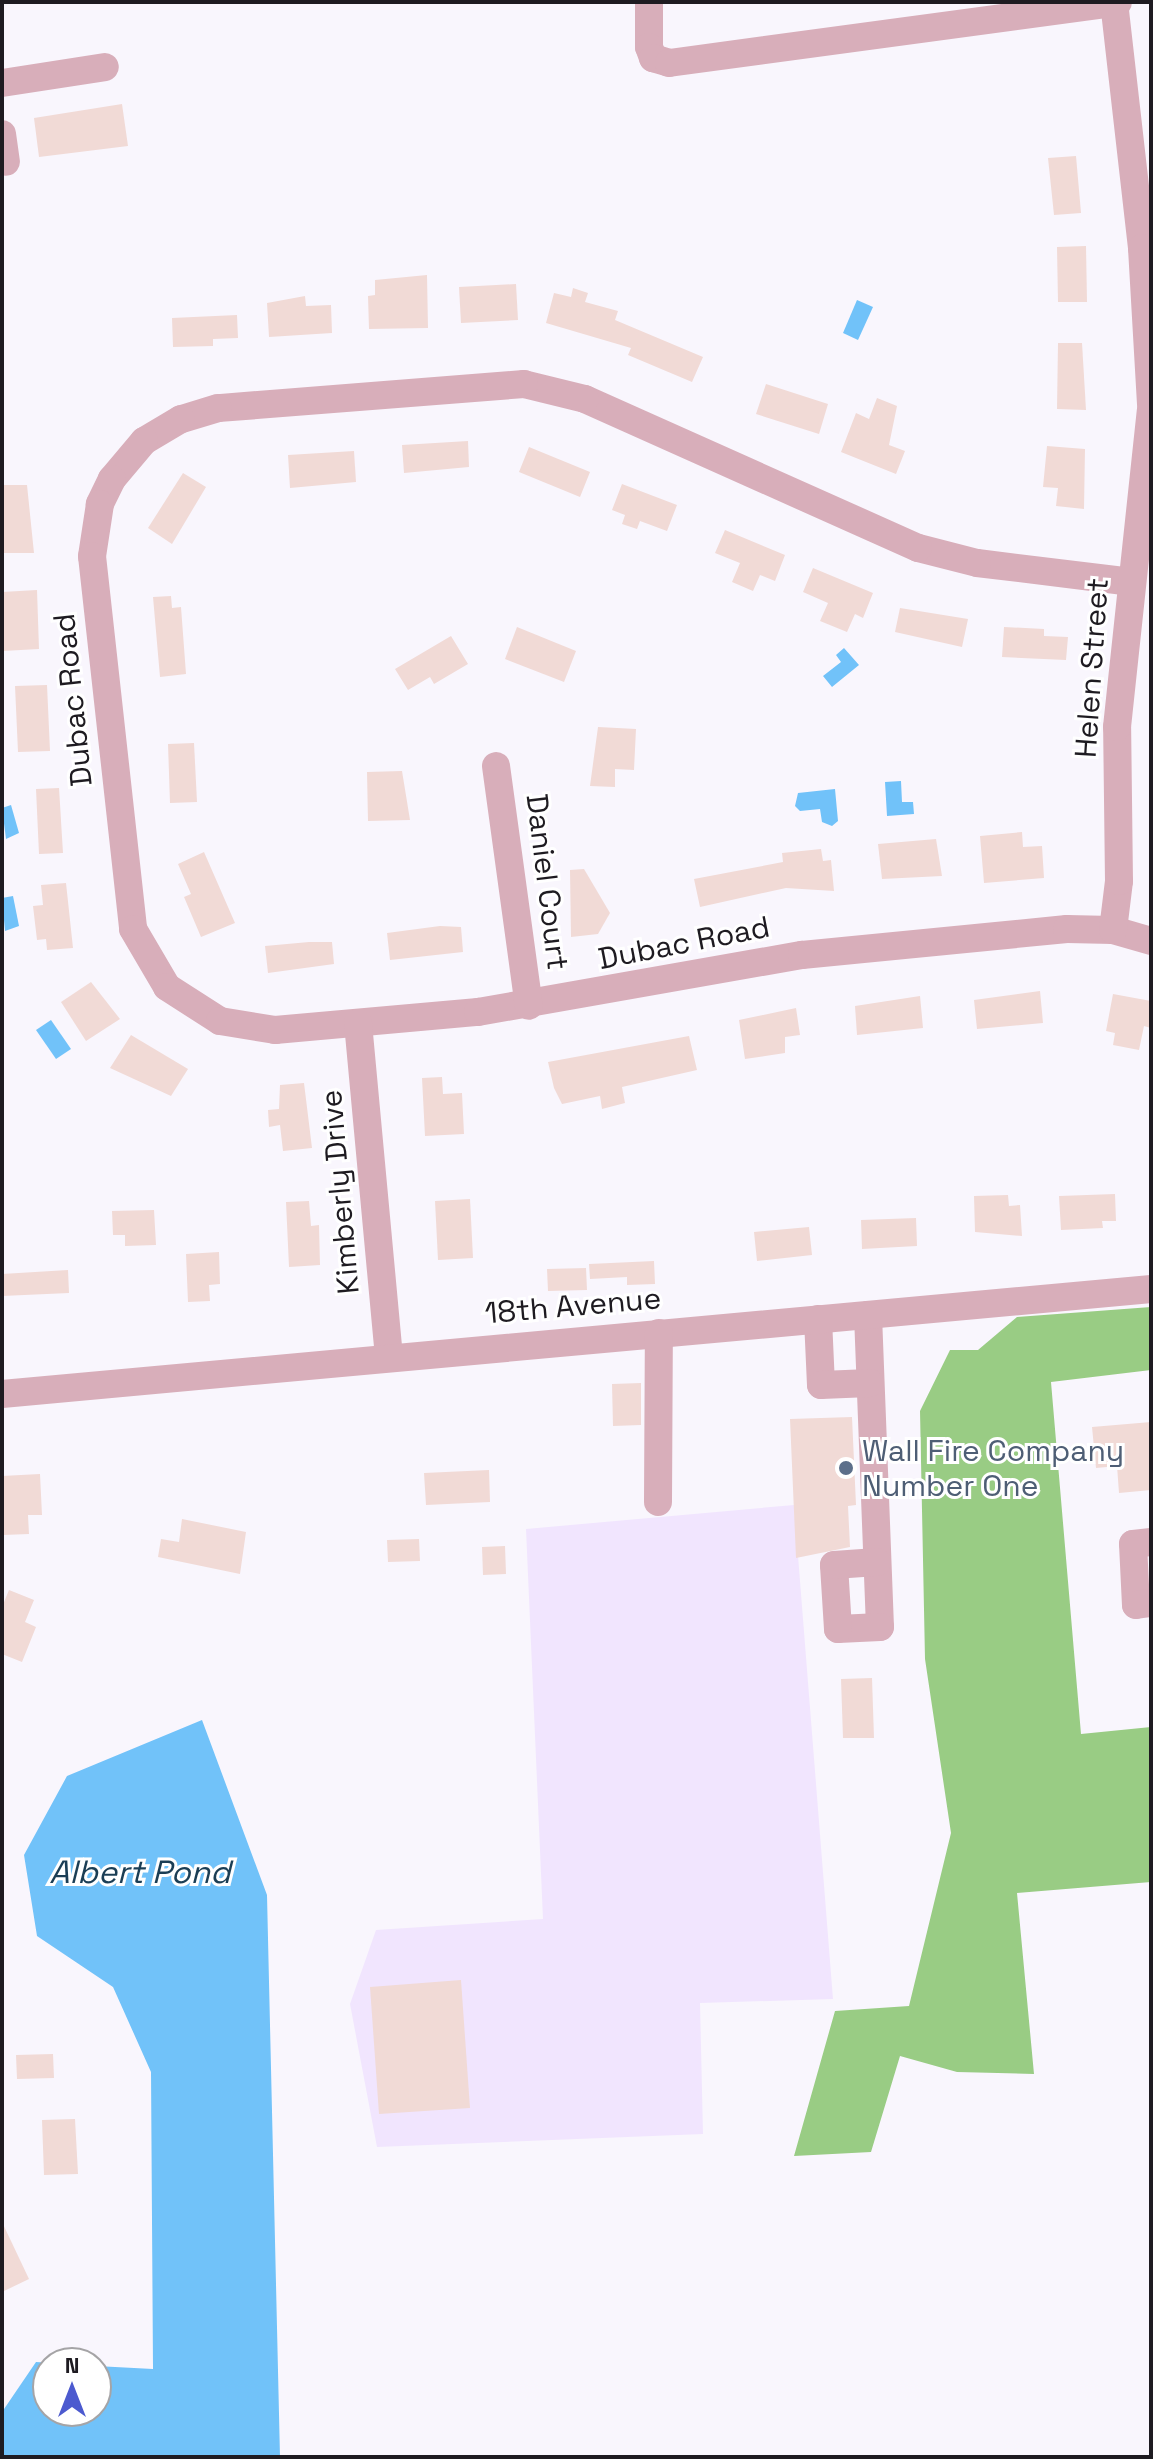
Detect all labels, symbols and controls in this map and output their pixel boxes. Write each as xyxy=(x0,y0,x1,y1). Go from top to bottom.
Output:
street label: Helen Street xyxy=(1068,577,1116,759)
street label: Dubac Road xyxy=(46,612,100,788)
street label: Daniel Court xyxy=(518,792,576,972)
street label: Dubac Road xyxy=(595,909,773,977)
street label: Kimberly Drive xyxy=(313,1088,367,1296)
street label: 18th Avenue xyxy=(483,1280,663,1332)
place label: Wall Fire Company Number One xyxy=(862,1433,1124,1504)
marker: Wall Fire Company Number One xyxy=(837,1459,855,1477)
water label: Albert Pond xyxy=(49,1853,231,1891)
north arrow xyxy=(32,2347,112,2427)
text: N xyxy=(65,2351,79,2379)

